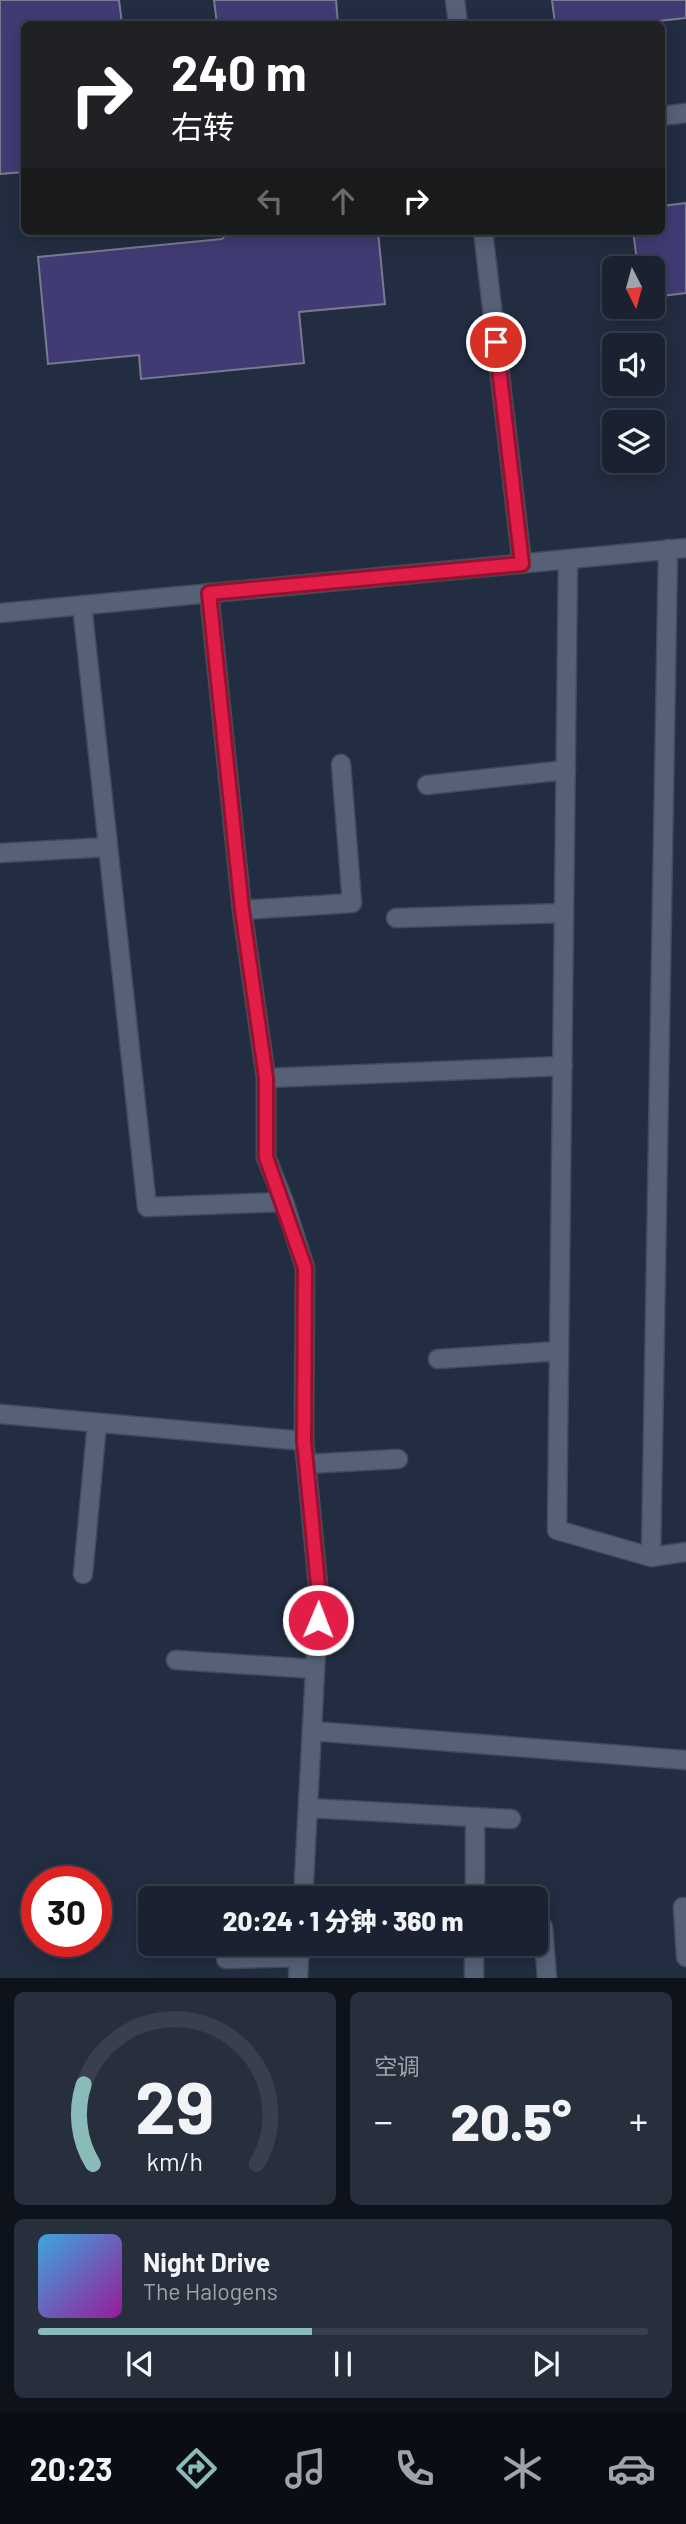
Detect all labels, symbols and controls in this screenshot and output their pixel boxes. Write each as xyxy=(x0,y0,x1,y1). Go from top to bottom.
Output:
text: 240 m xyxy=(171,42,307,101)
icon: right xyxy=(56,49,147,140)
text: 右转 xyxy=(171,107,235,145)
icon: left xyxy=(251,182,289,220)
icon: ahead xyxy=(324,182,362,220)
icon: right xyxy=(397,182,435,220)
north arrow xyxy=(602,256,665,318)
map controls xyxy=(602,256,665,473)
pin xyxy=(466,312,526,372)
icon: arrive xyxy=(477,323,515,361)
button: sound xyxy=(602,333,665,396)
button: layers xyxy=(602,410,665,473)
position arrow xyxy=(281,1583,355,1657)
speed limit sign: 30 xyxy=(21,1866,112,1957)
text: 20:24 · 1 分钟 · 360 m xyxy=(223,1905,463,1936)
text: 空调 xyxy=(374,2052,420,2080)
text: 29 xyxy=(135,2062,215,2150)
text: 20.5° xyxy=(450,2089,572,2151)
text: − xyxy=(374,2097,393,2143)
text: + xyxy=(629,2097,648,2143)
text: km/h xyxy=(147,2146,203,2176)
text: Night Drive xyxy=(143,2246,270,2277)
text: The Halogens xyxy=(143,2277,278,2305)
icon: previous xyxy=(121,2345,159,2383)
icon: pause xyxy=(324,2345,362,2383)
icon: next xyxy=(527,2345,565,2383)
icon: directions xyxy=(172,2444,221,2493)
icon: music xyxy=(281,2444,330,2493)
icon: phone xyxy=(390,2444,439,2493)
icon: climate xyxy=(498,2444,547,2493)
icon: car xyxy=(607,2444,656,2493)
text: 20:23 xyxy=(30,2449,112,2487)

